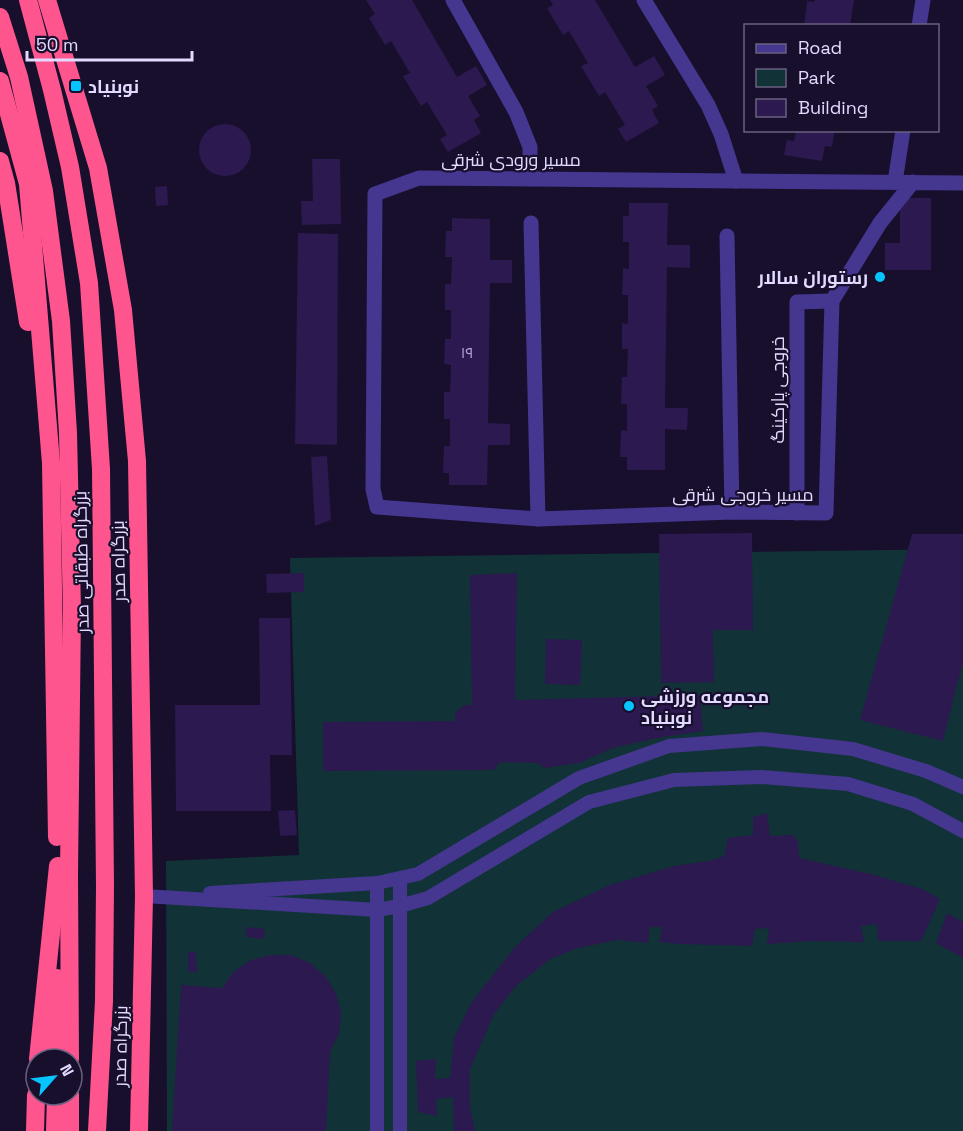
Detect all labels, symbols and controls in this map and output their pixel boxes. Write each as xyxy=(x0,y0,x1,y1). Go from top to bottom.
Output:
scale bar xyxy=(27,24,192,62)
legend xyxy=(744,24,939,132)
text: 50 m xyxy=(36,33,78,56)
text: Road xyxy=(798,36,842,59)
text: Park xyxy=(798,66,836,89)
place label: نوبنیاد xyxy=(88,75,139,98)
marker: نوبنیاد xyxy=(69,79,83,93)
text: Building xyxy=(798,96,868,119)
street label: مسیر ورودی شرقی xyxy=(441,148,581,171)
place label: رستوران سالار xyxy=(757,266,868,289)
marker: رستوران سالار xyxy=(873,270,887,284)
street label: خروجی پارکینگ xyxy=(766,336,790,444)
house number: ۱۹ xyxy=(461,343,473,362)
street label: مسیر خروجی شرقی xyxy=(672,483,814,506)
street label: بزرگراه طبقاتی صدر xyxy=(68,491,94,634)
street label: بزرگراه صدر xyxy=(106,520,130,603)
place label: مجموعه ورزشی نوبنیاد xyxy=(641,685,769,729)
marker: مجموعه ورزشی نوبنیاد xyxy=(622,699,636,713)
street label: بزرگراه صدر xyxy=(108,1005,132,1088)
north arrow xyxy=(24,1047,84,1107)
text: N xyxy=(55,1061,79,1080)

